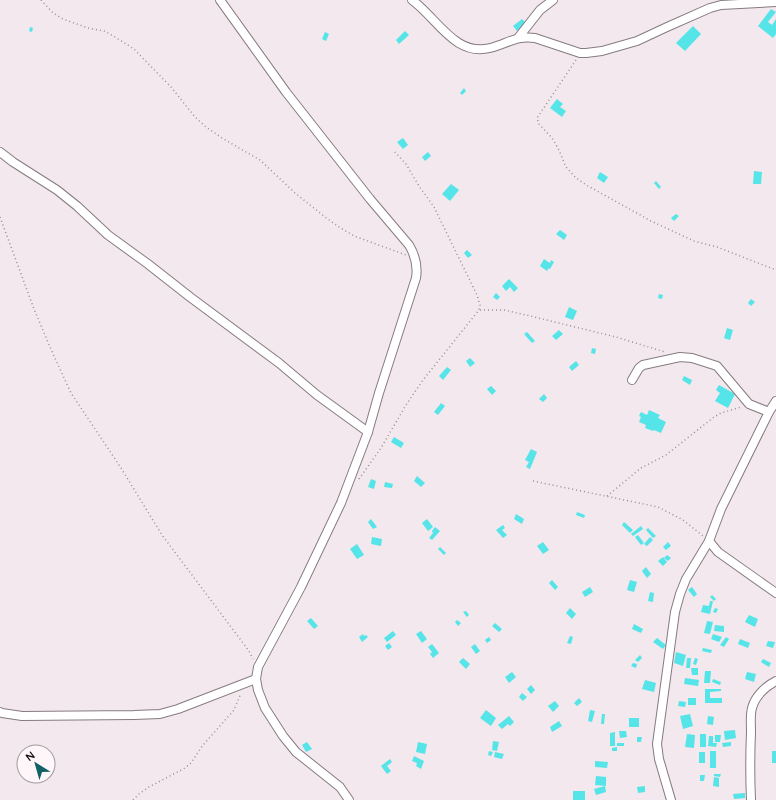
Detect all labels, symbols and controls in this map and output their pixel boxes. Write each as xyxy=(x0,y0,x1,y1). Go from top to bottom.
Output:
north arrow xyxy=(16,744,56,784)
text: N xyxy=(23,748,37,764)

